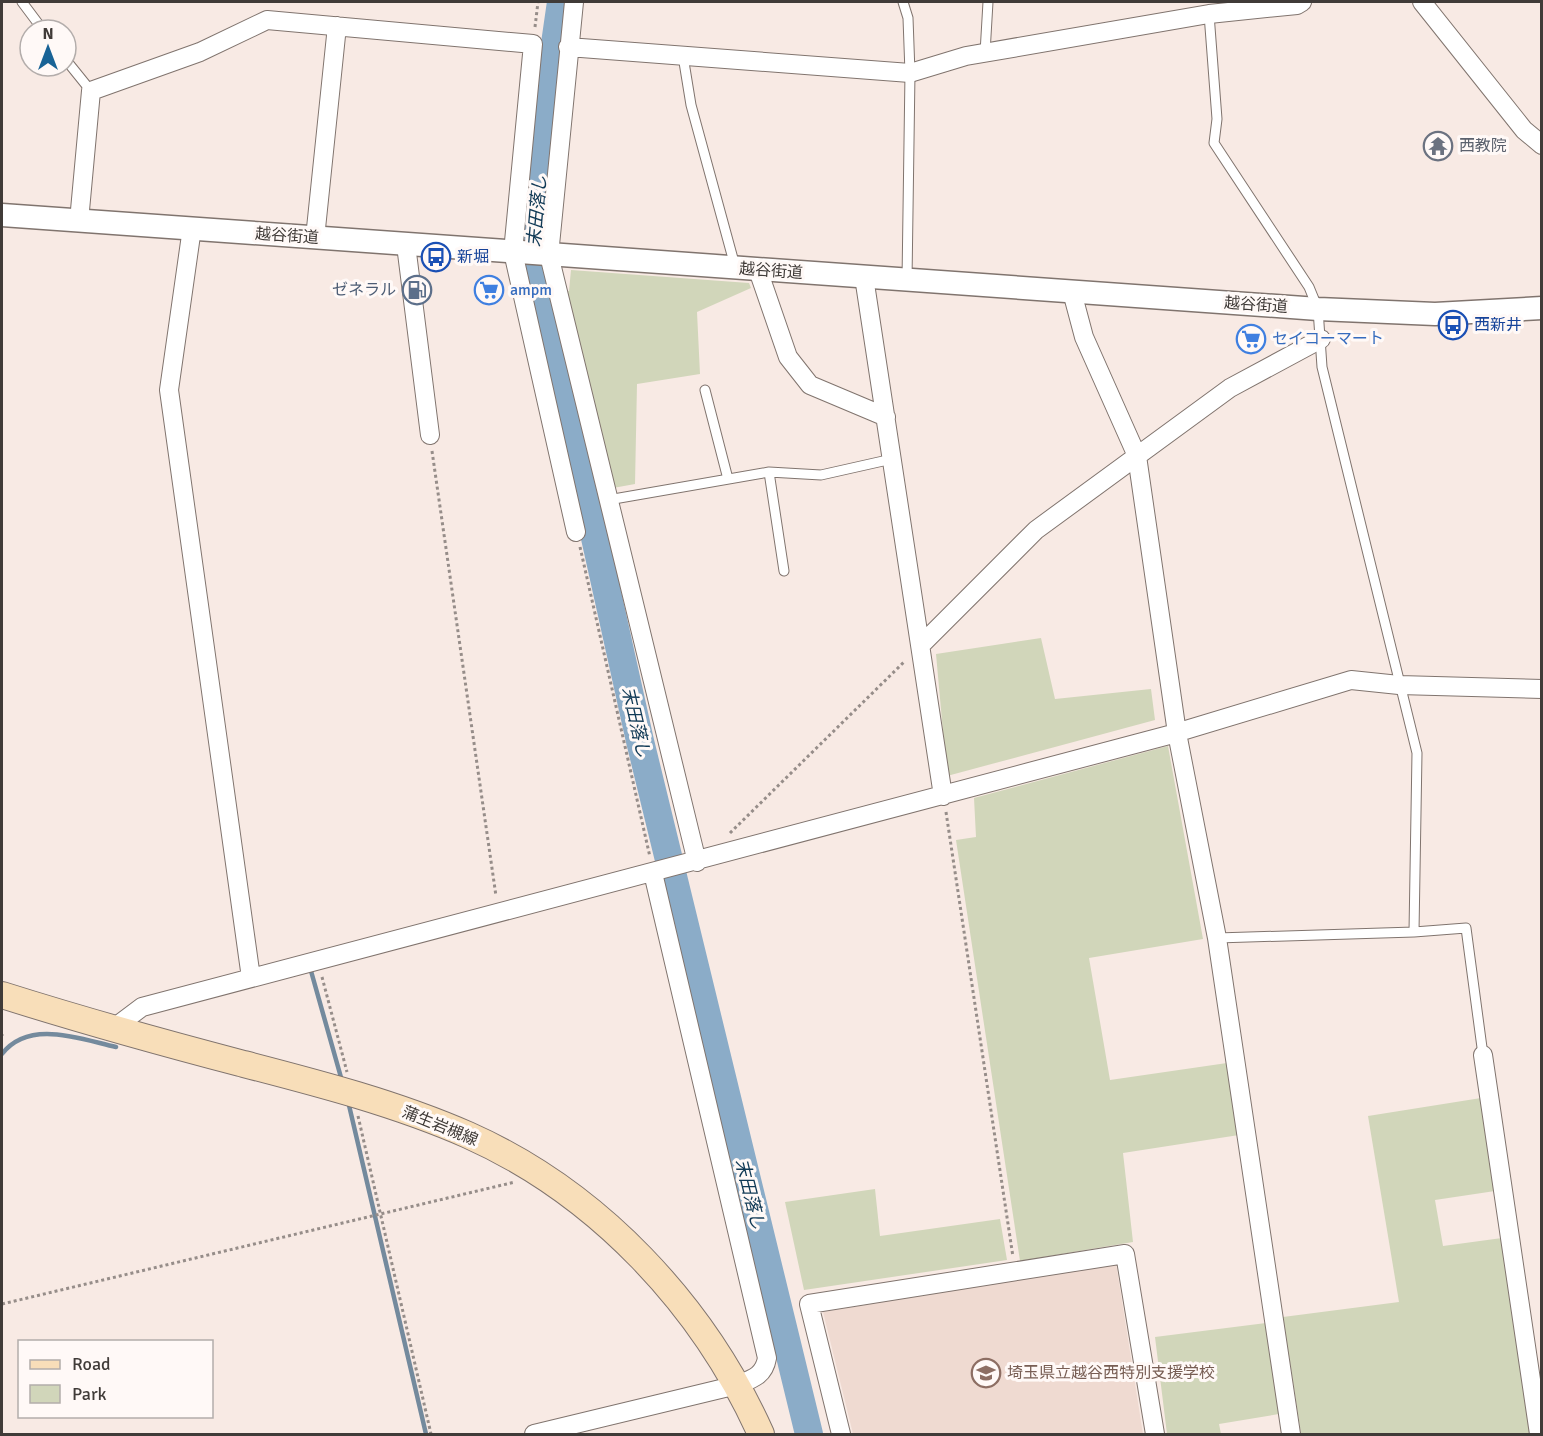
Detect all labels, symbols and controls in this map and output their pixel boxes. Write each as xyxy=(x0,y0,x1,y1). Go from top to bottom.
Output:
north arrow xyxy=(18,18,78,78)
text: N xyxy=(42,24,54,44)
temple icon: 西教院 xyxy=(1422,130,1454,162)
place label: 西教院 xyxy=(1459,136,1507,156)
water label: 末田落し xyxy=(523,174,551,248)
street label: 越谷街道 xyxy=(254,224,320,248)
bus stop icon: 新堀 xyxy=(420,241,452,273)
place label: 新堀 xyxy=(457,247,489,267)
street label: 越谷街道 xyxy=(738,259,804,283)
fuel station icon: ゼネラル xyxy=(401,274,433,306)
supermarket icon: ampm xyxy=(473,274,505,306)
place label: ゼネラル xyxy=(332,280,396,300)
place label: ampm xyxy=(510,280,552,300)
street label: 越谷街道 xyxy=(1223,293,1289,317)
bus stop icon: 西新井 xyxy=(1437,309,1469,341)
place label: 西新井 xyxy=(1474,315,1522,335)
supermarket icon: セイコーマート xyxy=(1235,323,1267,355)
place label: セイコーマート xyxy=(1272,329,1384,349)
water label: 末田落し xyxy=(617,684,655,760)
street label: 蒲生岩槻線 xyxy=(399,1102,481,1150)
water label: 末田落し xyxy=(731,1156,769,1232)
legend xyxy=(18,1340,213,1418)
text: Road xyxy=(72,1353,111,1375)
school or university icon: 埼玉県立越谷西特別支援学校 xyxy=(970,1357,1002,1389)
place label: 埼玉県立越谷西特別支援学校 xyxy=(1007,1363,1215,1383)
text: Park xyxy=(72,1383,107,1405)

